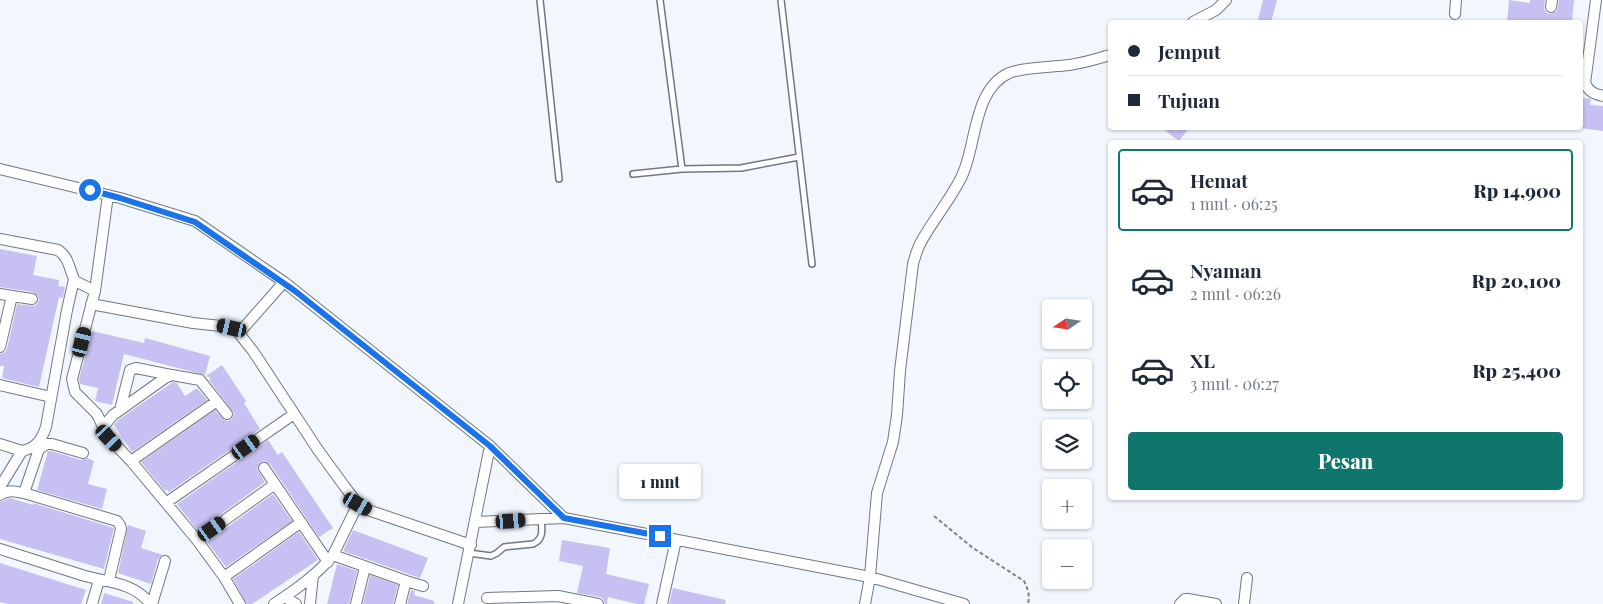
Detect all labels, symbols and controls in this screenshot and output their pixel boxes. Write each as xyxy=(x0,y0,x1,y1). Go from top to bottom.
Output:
text: Jemput xyxy=(1158,38,1221,64)
text: Tujuan xyxy=(1158,87,1220,113)
text: Hemat xyxy=(1190,167,1248,193)
icon: car xyxy=(1130,168,1175,213)
text: Rp 14,900 xyxy=(1473,177,1561,203)
route start xyxy=(79,179,101,201)
text: 1 mnt · 06:25 xyxy=(1190,193,1278,214)
text: Nyaman xyxy=(1190,257,1262,283)
icon: car xyxy=(1130,258,1175,303)
text: Rp 20,100 xyxy=(1471,267,1561,293)
text: 2 mnt · 06:26 xyxy=(1190,283,1281,304)
north arrow xyxy=(1042,299,1092,349)
map controls xyxy=(1042,299,1092,589)
car xyxy=(215,317,248,339)
car xyxy=(71,326,92,358)
text: XL xyxy=(1190,347,1215,373)
icon: car xyxy=(1130,348,1175,393)
text: Rp 25,400 xyxy=(1472,357,1561,383)
button: locate xyxy=(1042,359,1092,409)
text: 3 mnt · 06:27 xyxy=(1190,373,1279,394)
button: layers xyxy=(1042,419,1092,469)
car xyxy=(93,422,124,454)
car xyxy=(229,432,262,462)
button: Pesan xyxy=(1128,432,1563,490)
callout: 1 mnt xyxy=(619,464,701,498)
text: 1 mnt xyxy=(640,471,680,492)
button: + xyxy=(1042,479,1092,529)
car xyxy=(341,490,374,518)
car xyxy=(495,512,526,530)
car xyxy=(195,514,228,544)
route end xyxy=(649,525,671,547)
button: − xyxy=(1042,539,1092,589)

